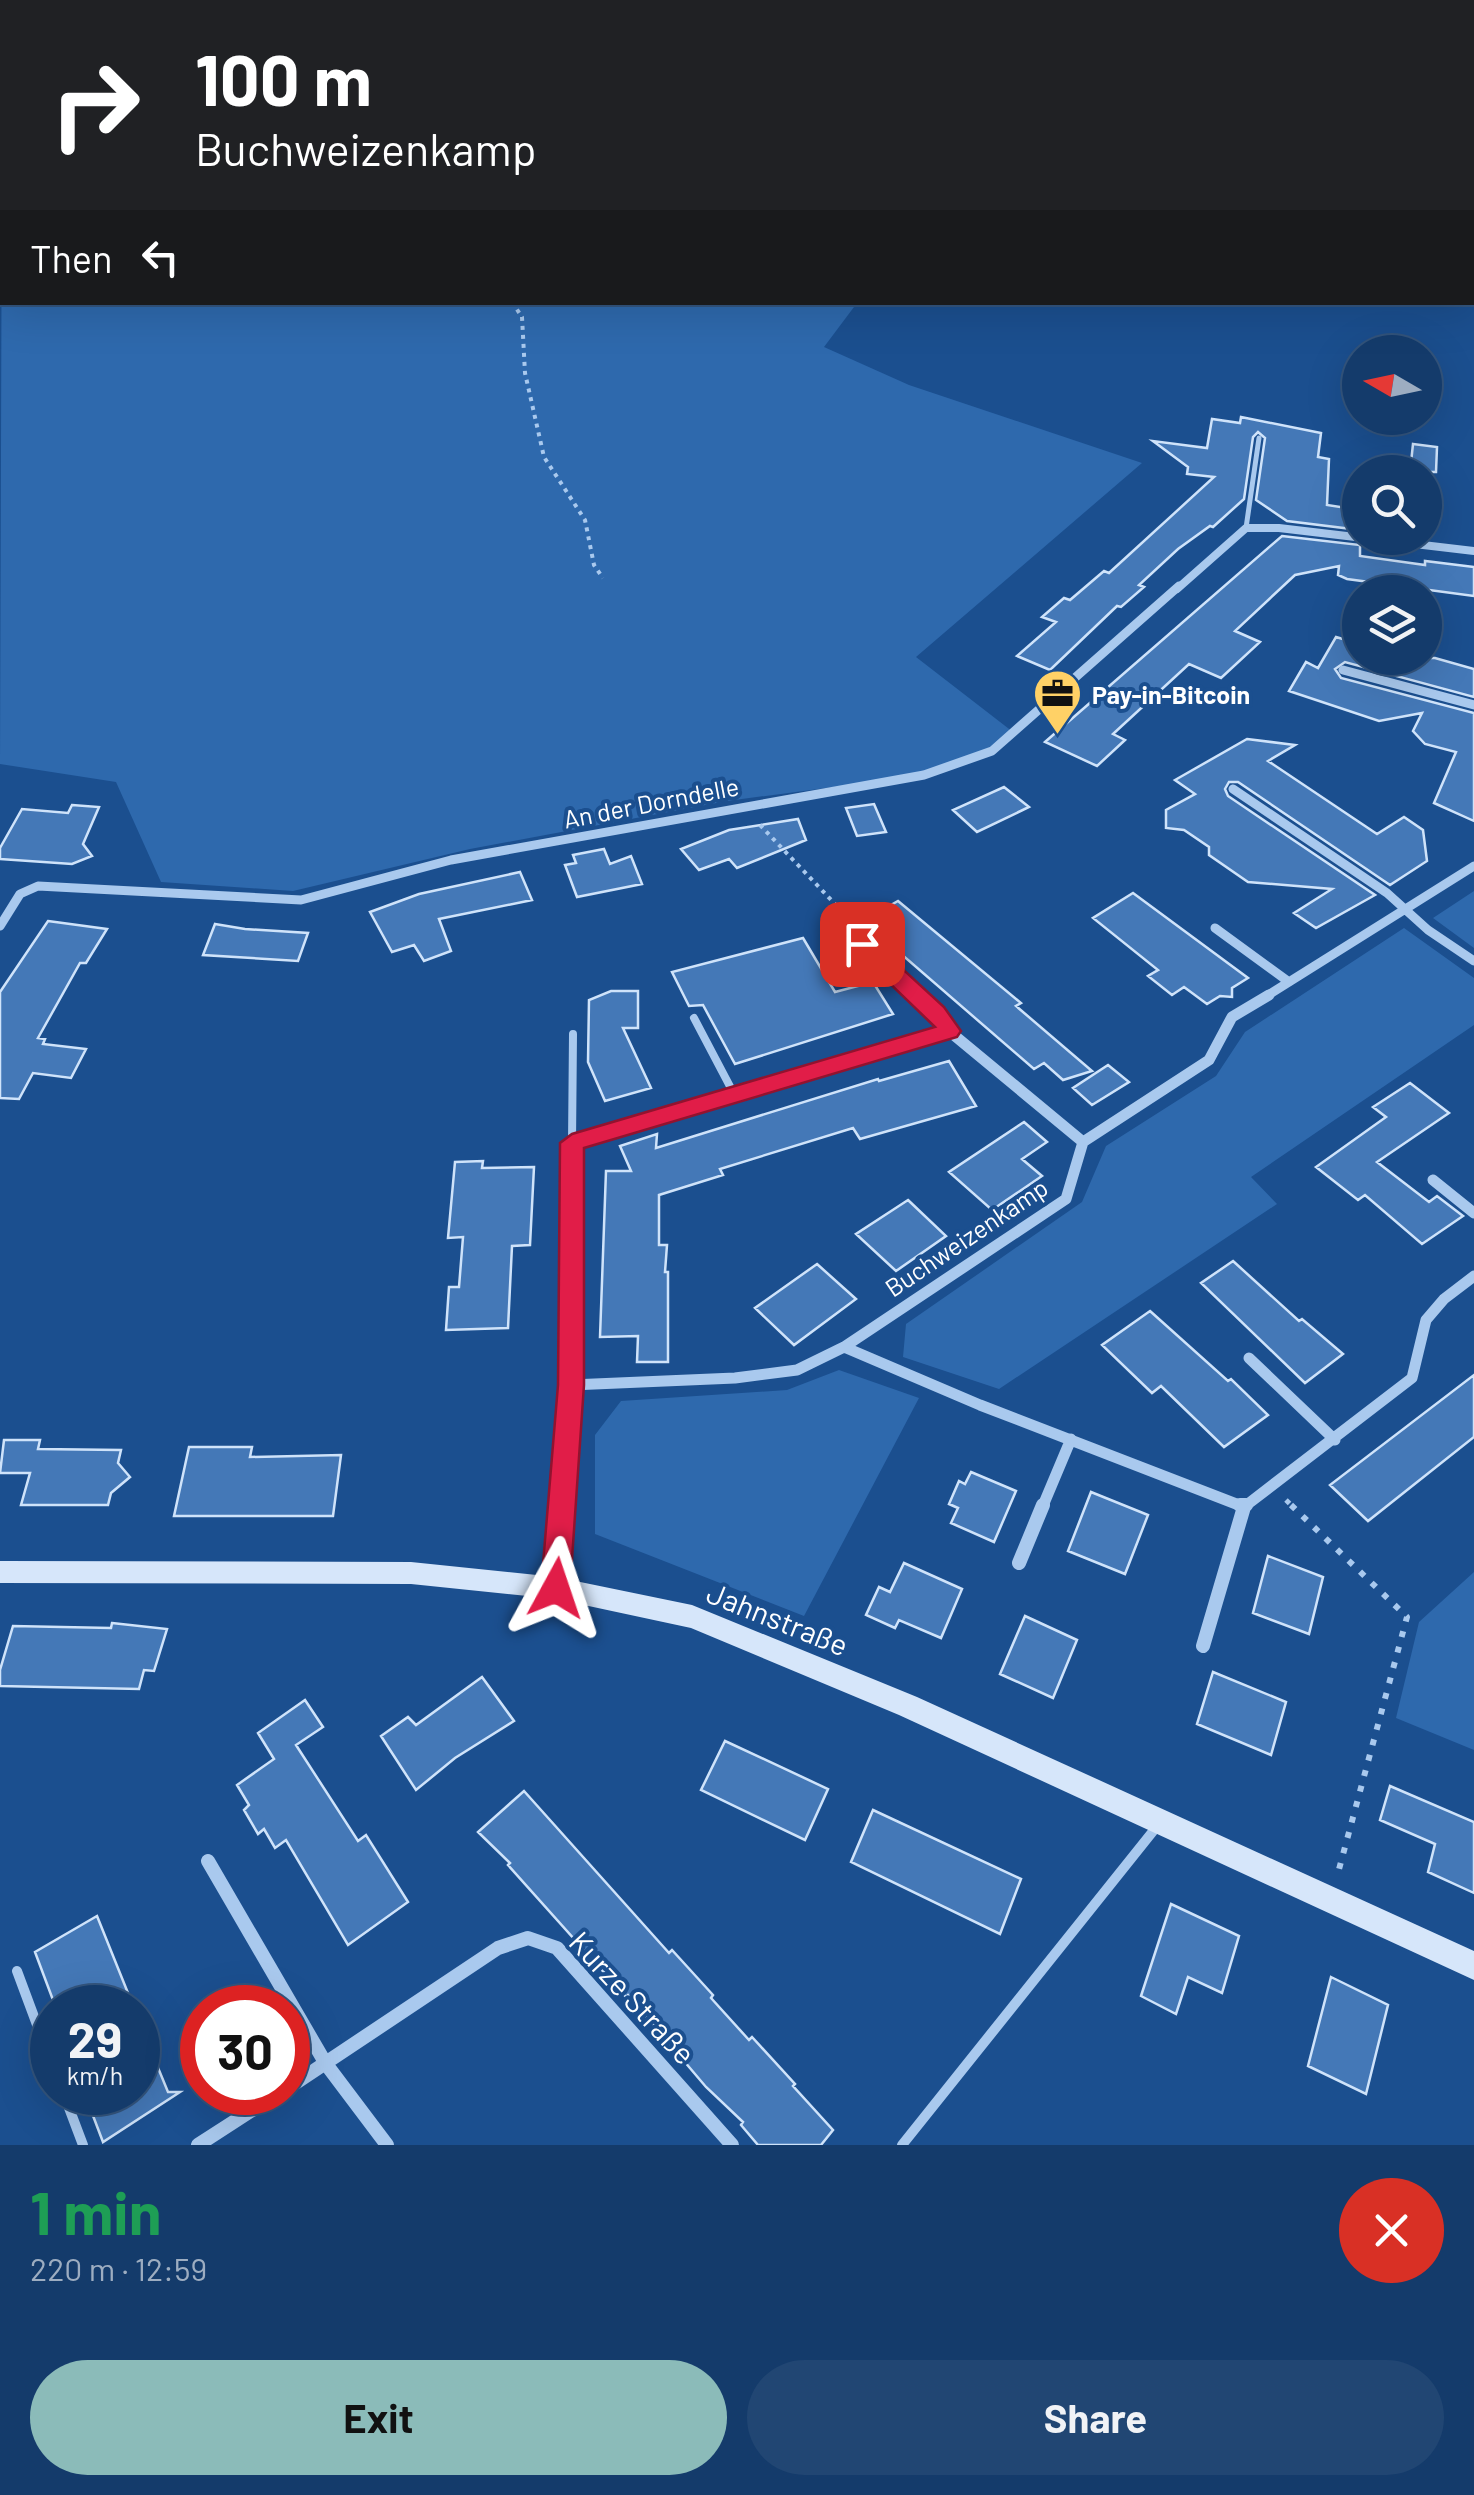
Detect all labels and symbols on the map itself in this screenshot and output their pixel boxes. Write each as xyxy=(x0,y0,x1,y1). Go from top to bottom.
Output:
north arrow xyxy=(1342,335,1442,435)
office icon: Pay-in-Bitcoin xyxy=(1031,668,1083,736)
place label: Pay-in-Bitcoin xyxy=(1092,679,1250,709)
street label: An der Dorndelle xyxy=(561,770,741,834)
pin xyxy=(820,902,905,987)
street label: Buchweizenkamp xyxy=(879,1172,1053,1302)
position arrow xyxy=(504,1536,608,1640)
street label: Jahnstraße xyxy=(702,1573,854,1663)
street label: Kurze Straße xyxy=(563,1923,703,2071)
speed limit sign: 30 xyxy=(180,1985,310,2115)

